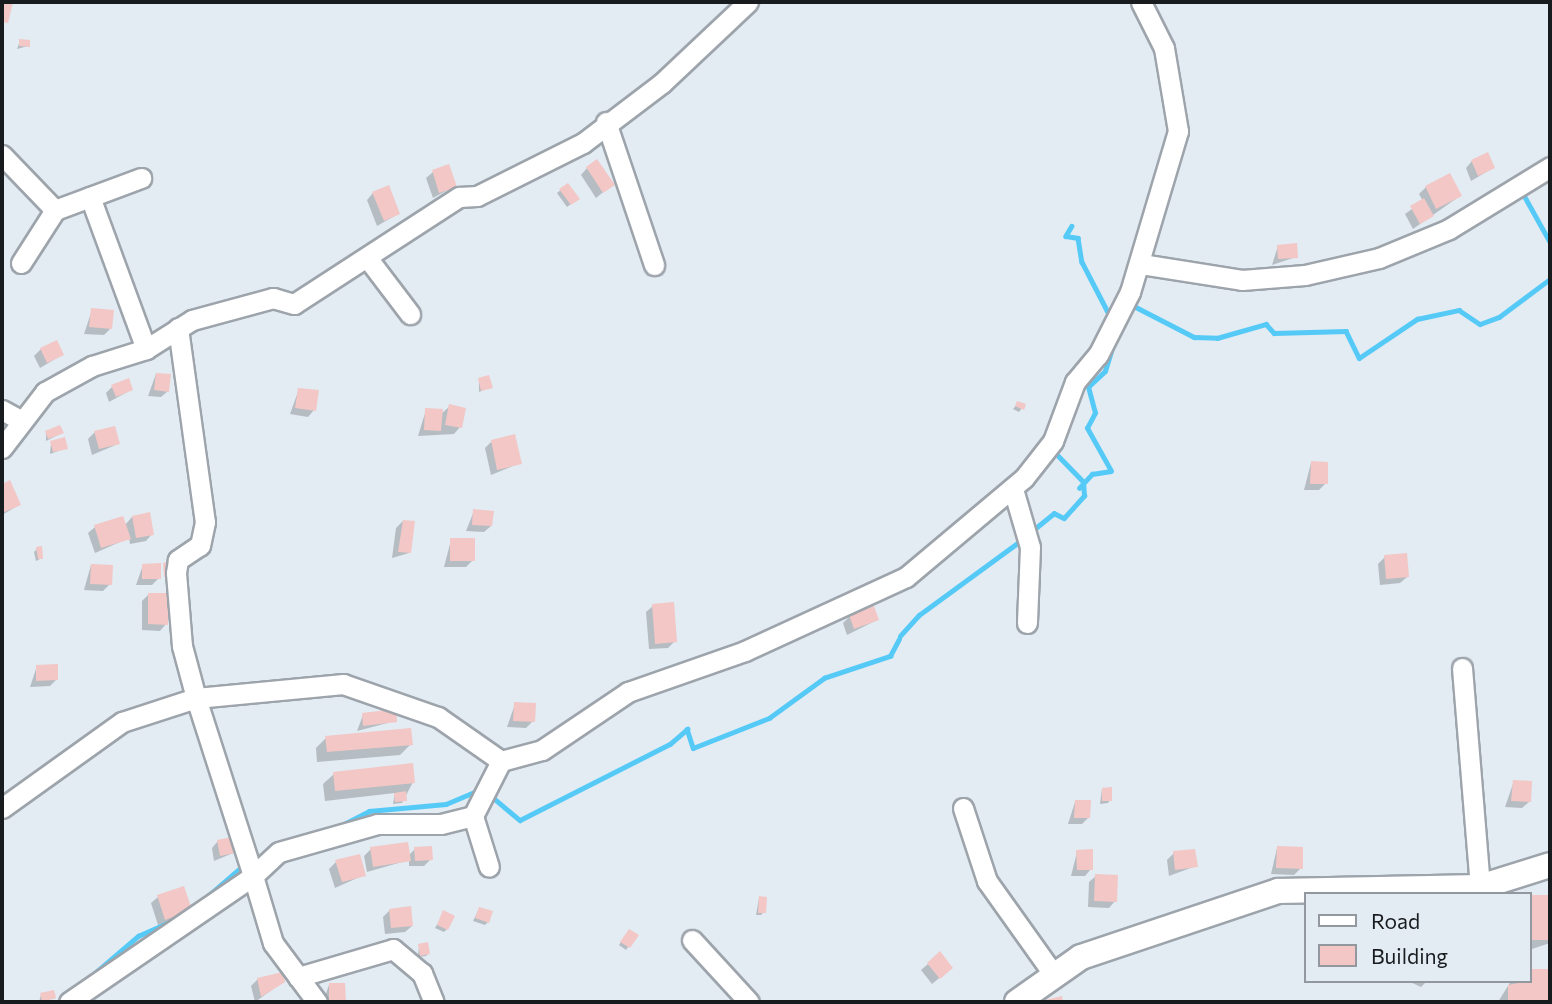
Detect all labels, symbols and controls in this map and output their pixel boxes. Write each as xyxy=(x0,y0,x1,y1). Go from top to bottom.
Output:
legend xyxy=(1304,892,1531,983)
text: Road xyxy=(1371,908,1420,933)
text: Building xyxy=(1371,943,1448,968)

